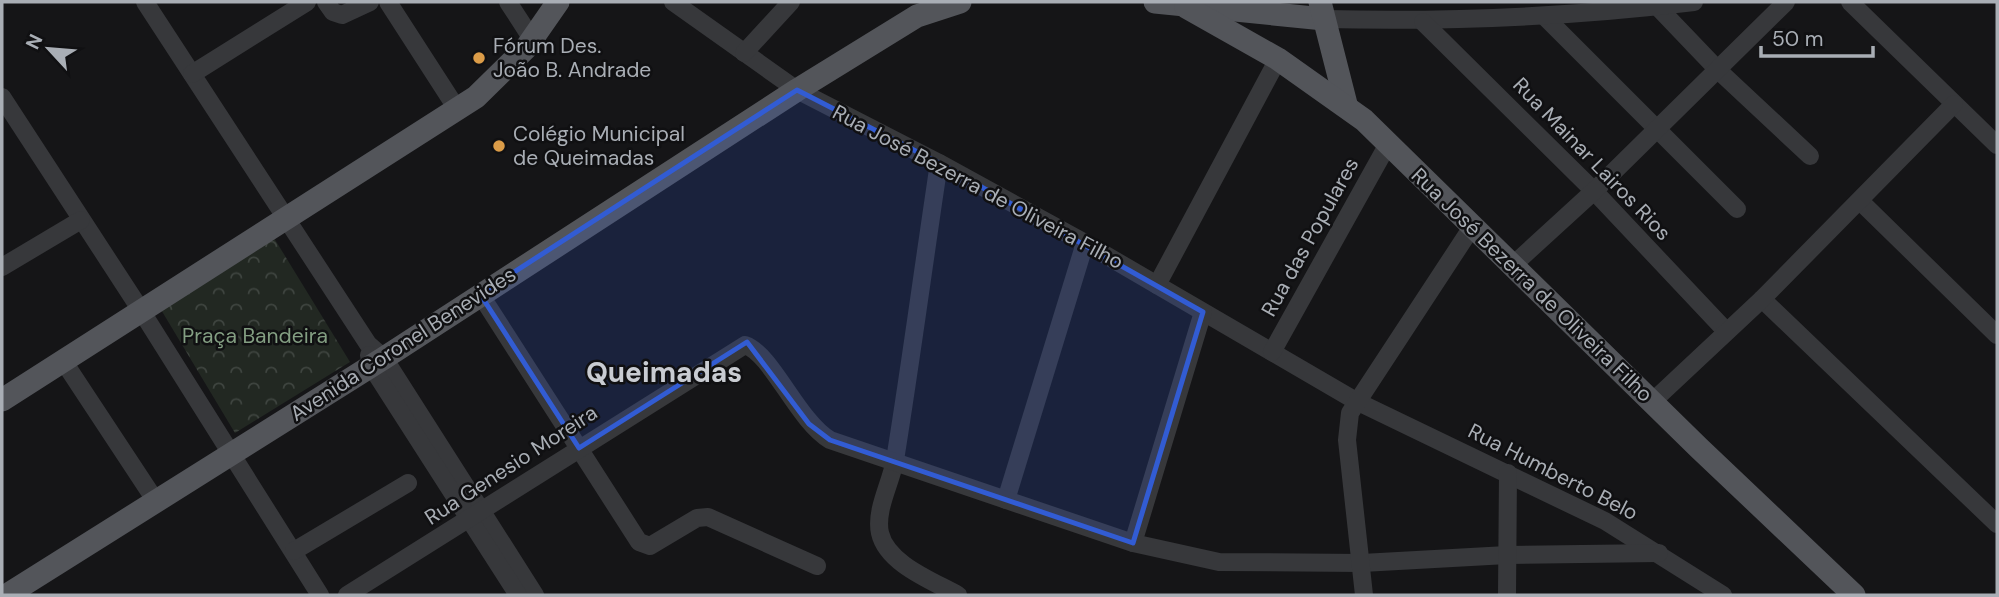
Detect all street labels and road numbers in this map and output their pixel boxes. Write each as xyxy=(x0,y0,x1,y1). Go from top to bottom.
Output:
street label: Rua Mainar Lairos Rios xyxy=(1507,71,1677,247)
street label: Rua José Bezerra de Oliveira Filho xyxy=(828,98,1128,276)
street label: Rua das Populares xyxy=(1255,153,1365,321)
street label: Rua José Bezerra de Oliveira Filho xyxy=(1405,162,1659,408)
street label: Avenida Coronel Benevides xyxy=(285,260,521,428)
street label: Rua Genesio Moreira xyxy=(419,399,603,531)
street label: Rua Humberto Belo xyxy=(1463,417,1643,527)

